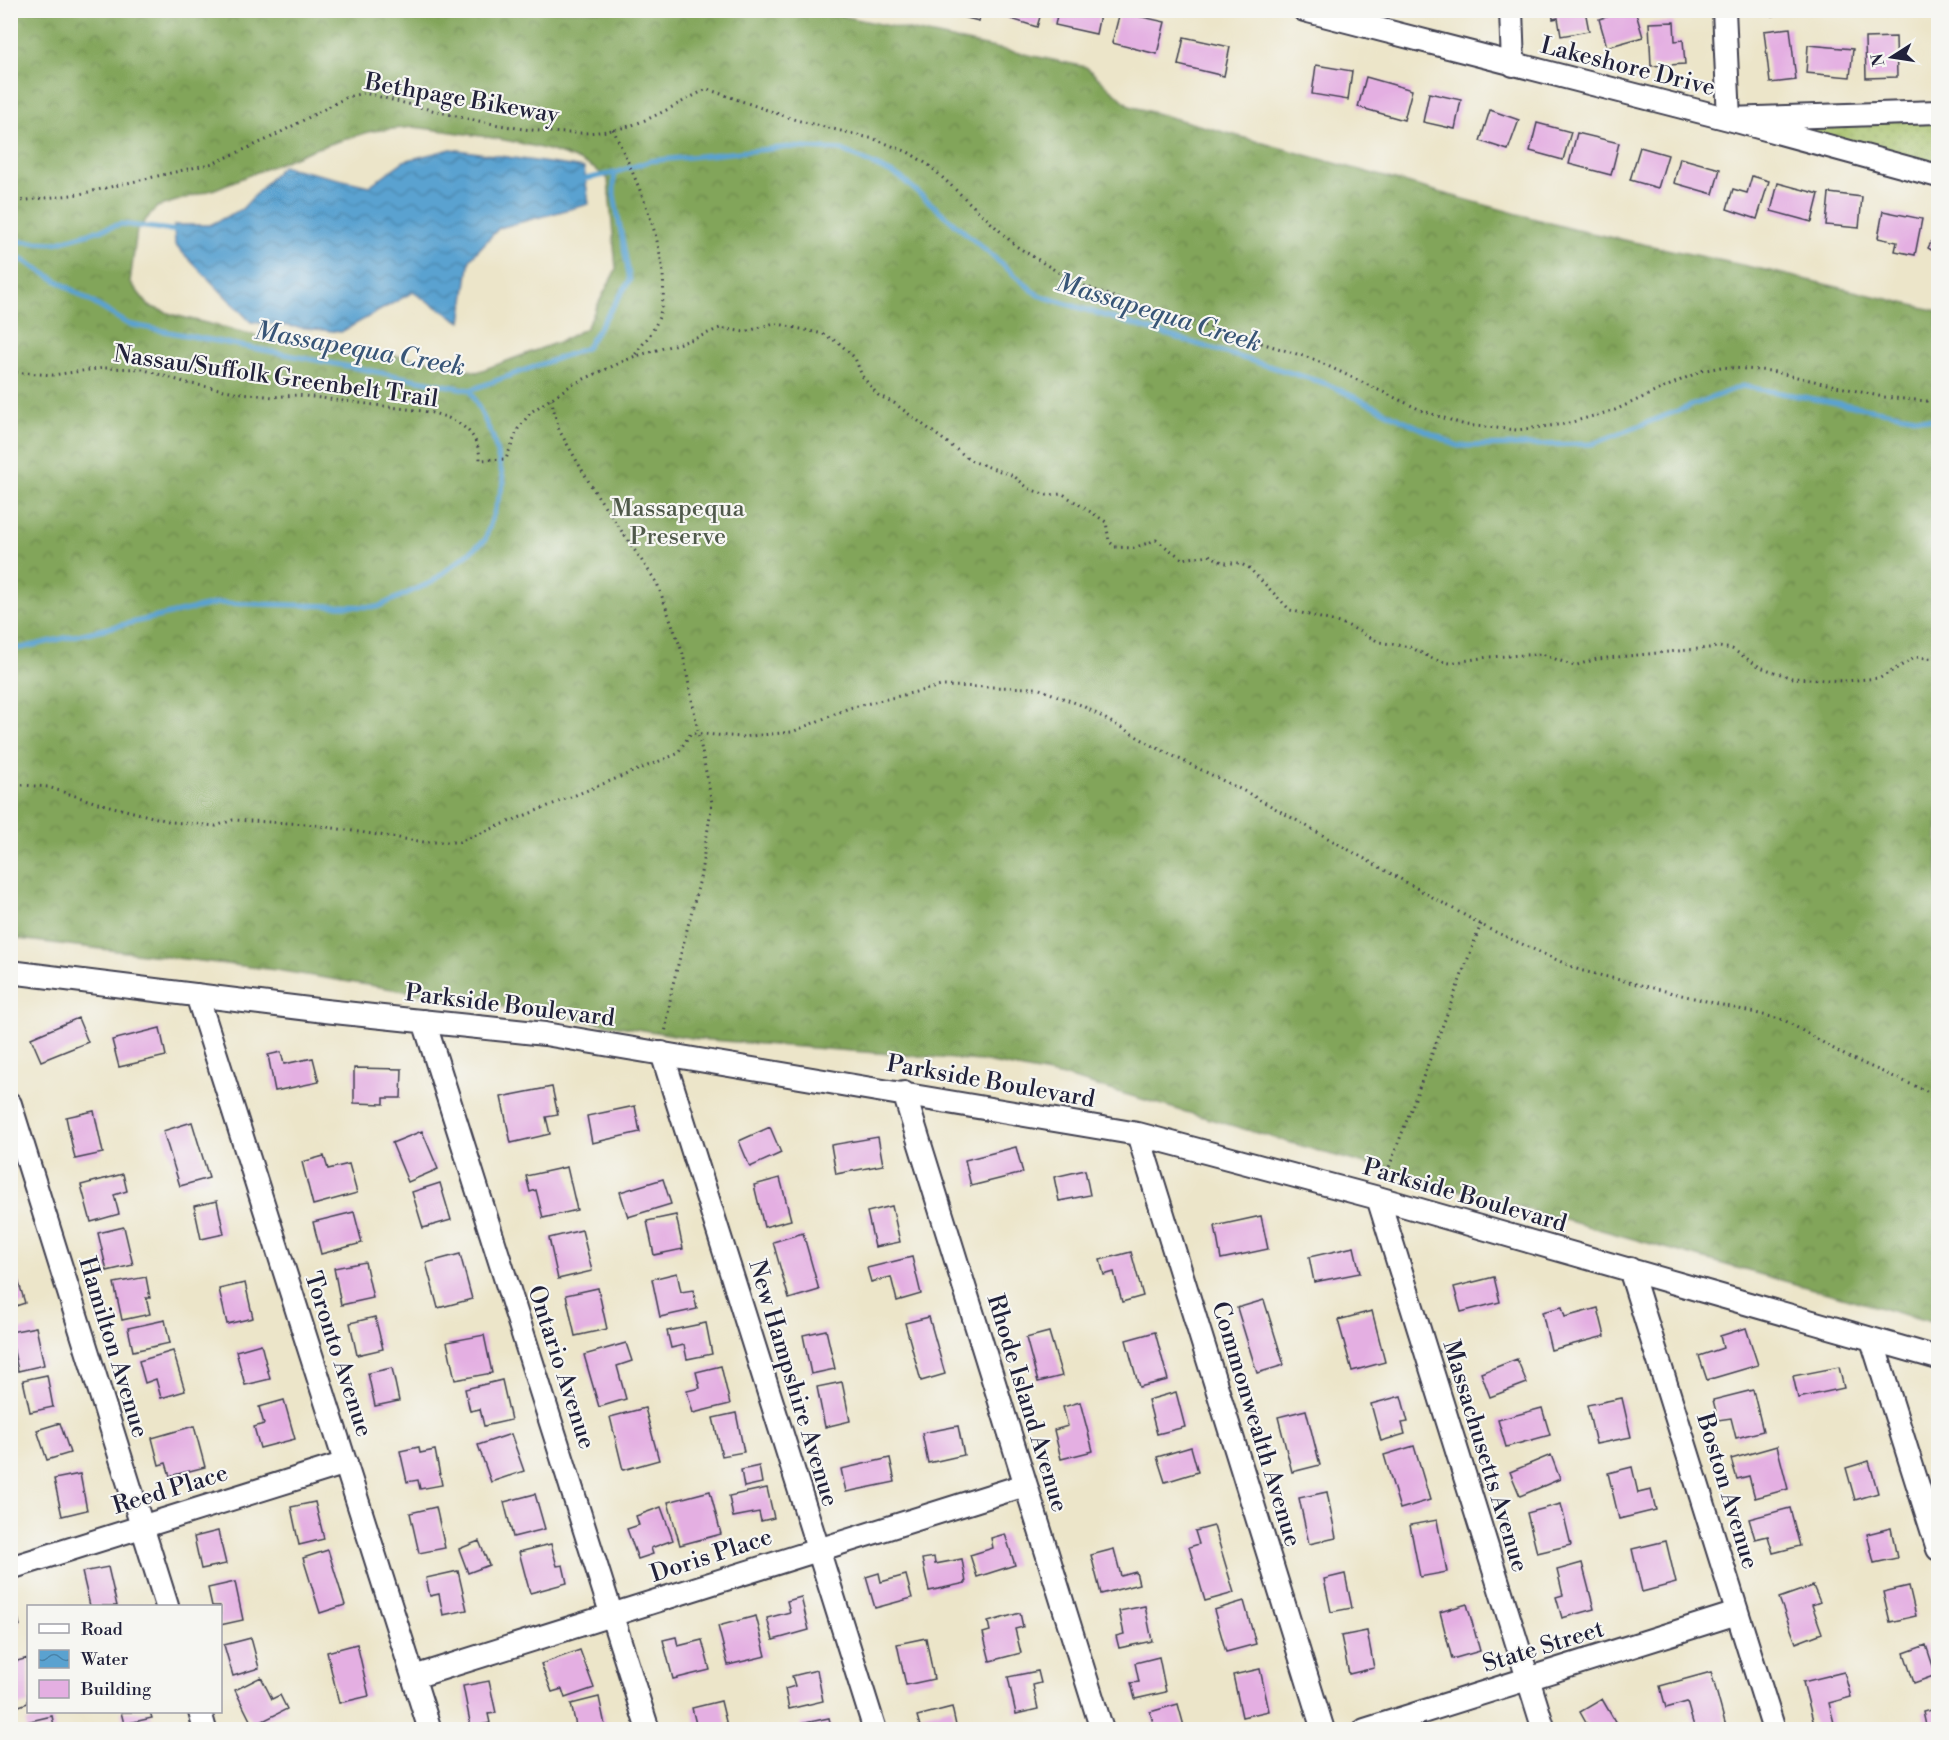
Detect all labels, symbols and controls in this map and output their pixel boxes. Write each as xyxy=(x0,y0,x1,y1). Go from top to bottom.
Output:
north arrow xyxy=(1862,27,1922,87)
street label: Lakeshore Drive xyxy=(1537,31,1718,103)
text: N xyxy=(1867,51,1889,68)
street label: Bethpage Bikeway xyxy=(361,67,562,131)
water label: Massapequa Creek xyxy=(1052,267,1265,359)
water label: Massapequa Creek xyxy=(252,315,468,383)
street label: Nassau/Suffolk Greenbelt Trail xyxy=(112,339,440,415)
park label: Massapequa Preserve xyxy=(611,494,745,552)
street label: Parkside Boulevard xyxy=(403,978,617,1034)
street label: Parkside Boulevard xyxy=(884,1049,1098,1115)
street label: Parkside Boulevard xyxy=(1359,1152,1571,1240)
street label: Hamilton Avenue xyxy=(71,1253,155,1441)
street label: New Hampshire Avenue xyxy=(741,1256,845,1510)
street label: Toronto Avenue xyxy=(297,1268,379,1441)
street label: Ontario Avenue xyxy=(520,1282,602,1453)
street label: Rhode Island Avenue xyxy=(980,1291,1074,1516)
street label: Commonwealth Avenue xyxy=(1204,1298,1308,1550)
street label: Massachusetts Avenue xyxy=(1436,1337,1535,1576)
street label: Boston Avenue xyxy=(1689,1409,1765,1573)
street label: Reed Place xyxy=(109,1458,232,1522)
street label: Doris Place xyxy=(647,1522,776,1590)
legend xyxy=(27,1605,222,1713)
street label: State Street xyxy=(1479,1614,1608,1680)
text: Road xyxy=(81,1618,124,1641)
text: Water xyxy=(80,1648,129,1671)
text: Building xyxy=(80,1678,152,1701)

